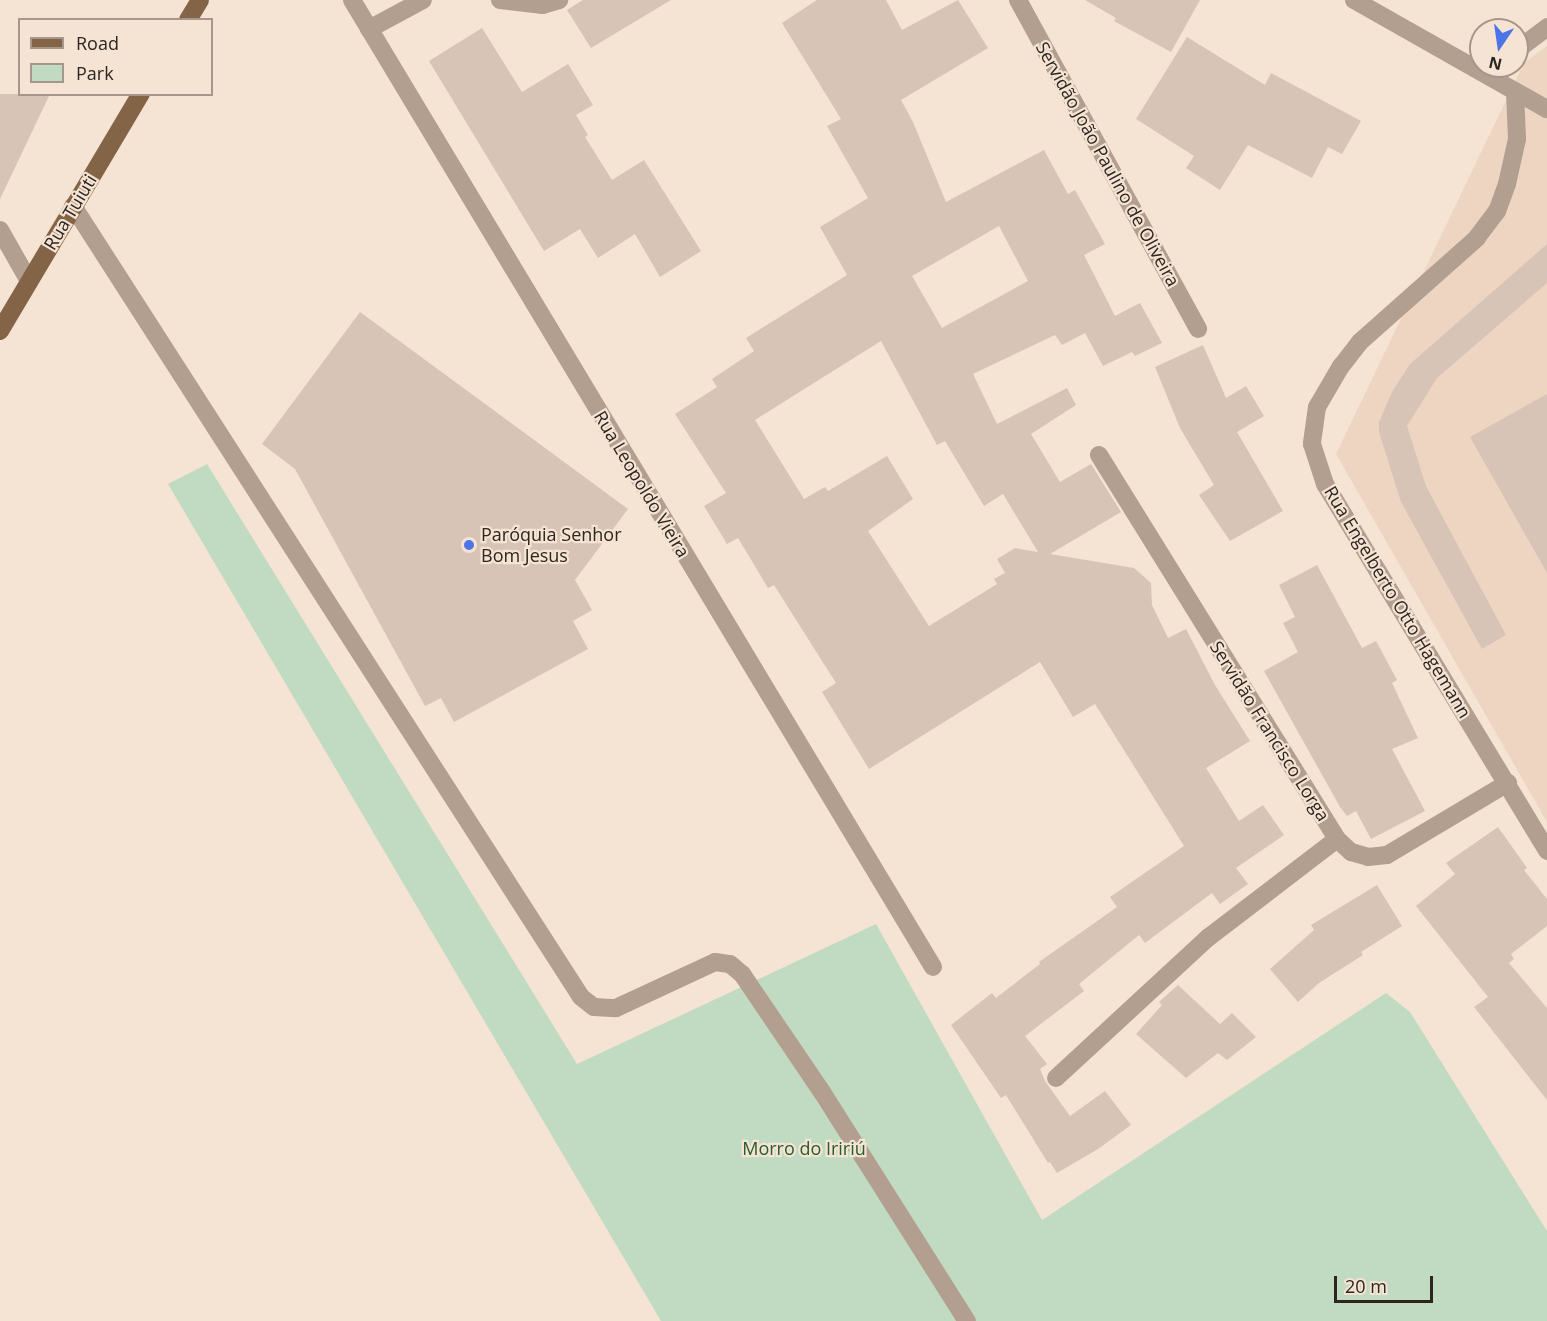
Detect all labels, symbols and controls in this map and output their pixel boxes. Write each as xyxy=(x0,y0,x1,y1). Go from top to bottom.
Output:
legend xyxy=(18,18,213,96)
north arrow xyxy=(1469,18,1529,78)
text: Road xyxy=(76,31,119,55)
street label: Servidão João Paulino de Oliveira xyxy=(1032,38,1184,290)
text: N xyxy=(1487,51,1504,76)
text: Park xyxy=(76,61,114,85)
street label: Rua Tuiuti xyxy=(39,170,101,254)
street label: Rua Leopoldo Vieira xyxy=(590,407,694,561)
street label: Rua Engelberto Otto Hagemann xyxy=(1320,482,1476,722)
place label: Paróquia Senhor Bom Jesus xyxy=(481,524,622,566)
marker: Paróquia Senhor Bom Jesus xyxy=(462,538,476,552)
street label: Servidão Francisco Lorga xyxy=(1206,637,1334,825)
park label: Morro do Iririú xyxy=(742,1137,866,1159)
scale bar xyxy=(1337,1264,1436,1302)
text: 20 m xyxy=(1345,1274,1387,1298)

